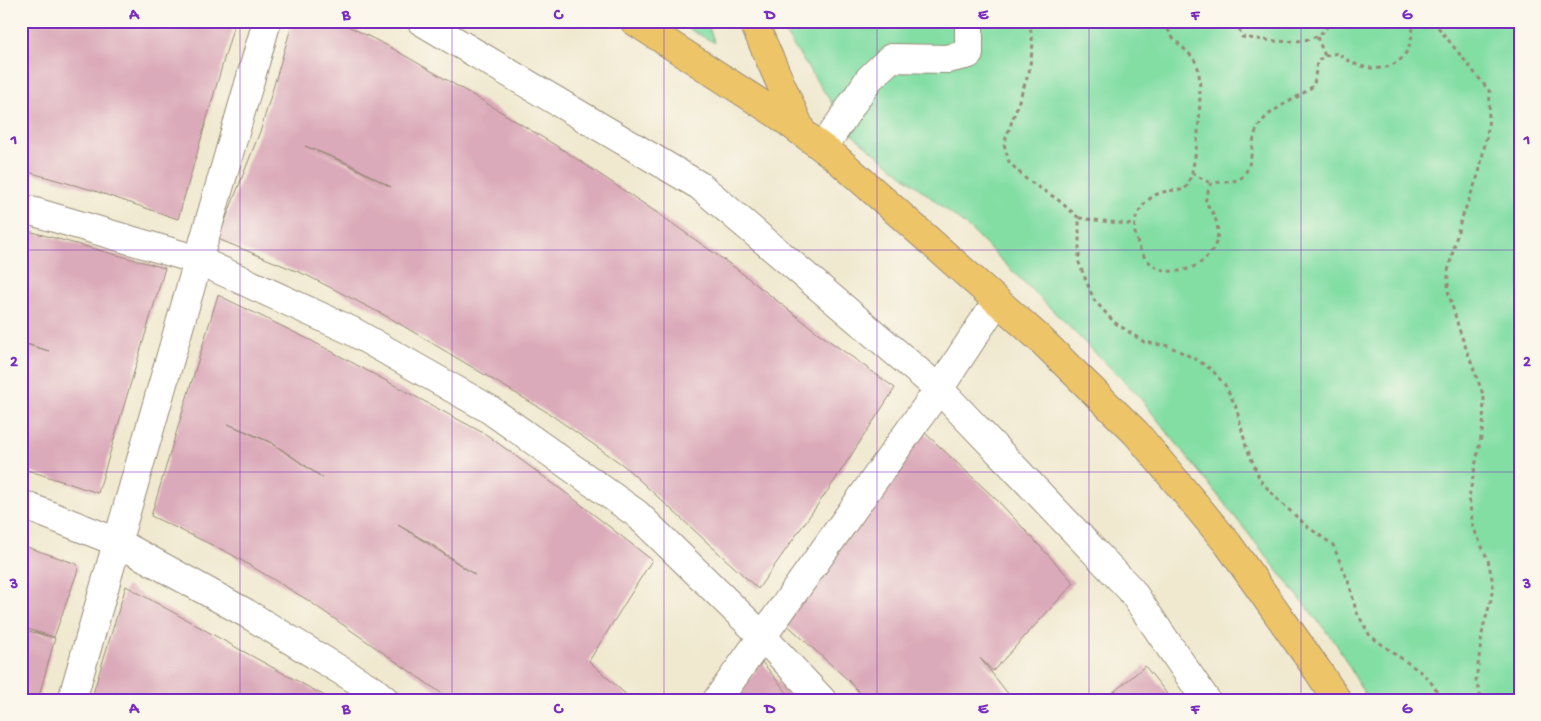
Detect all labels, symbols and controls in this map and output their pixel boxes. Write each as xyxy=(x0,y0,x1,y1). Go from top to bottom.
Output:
text: A xyxy=(128,7,140,26)
text: B xyxy=(341,7,351,26)
text: C xyxy=(553,7,564,26)
text: D xyxy=(763,7,776,26)
text: E xyxy=(978,7,989,26)
text: F xyxy=(1190,7,1201,26)
text: G xyxy=(1402,7,1413,26)
text: 1 xyxy=(10,132,17,151)
text: 1 xyxy=(1523,132,1530,151)
text: 2 xyxy=(10,354,18,373)
text: 2 xyxy=(1523,354,1531,373)
text: 3 xyxy=(9,576,18,595)
text: 3 xyxy=(1522,576,1531,595)
text: A xyxy=(128,701,140,720)
text: B xyxy=(341,701,351,720)
text: C xyxy=(553,701,564,720)
text: D xyxy=(763,701,776,720)
text: E xyxy=(978,701,989,720)
text: F xyxy=(1190,701,1201,720)
text: G xyxy=(1402,701,1413,720)

